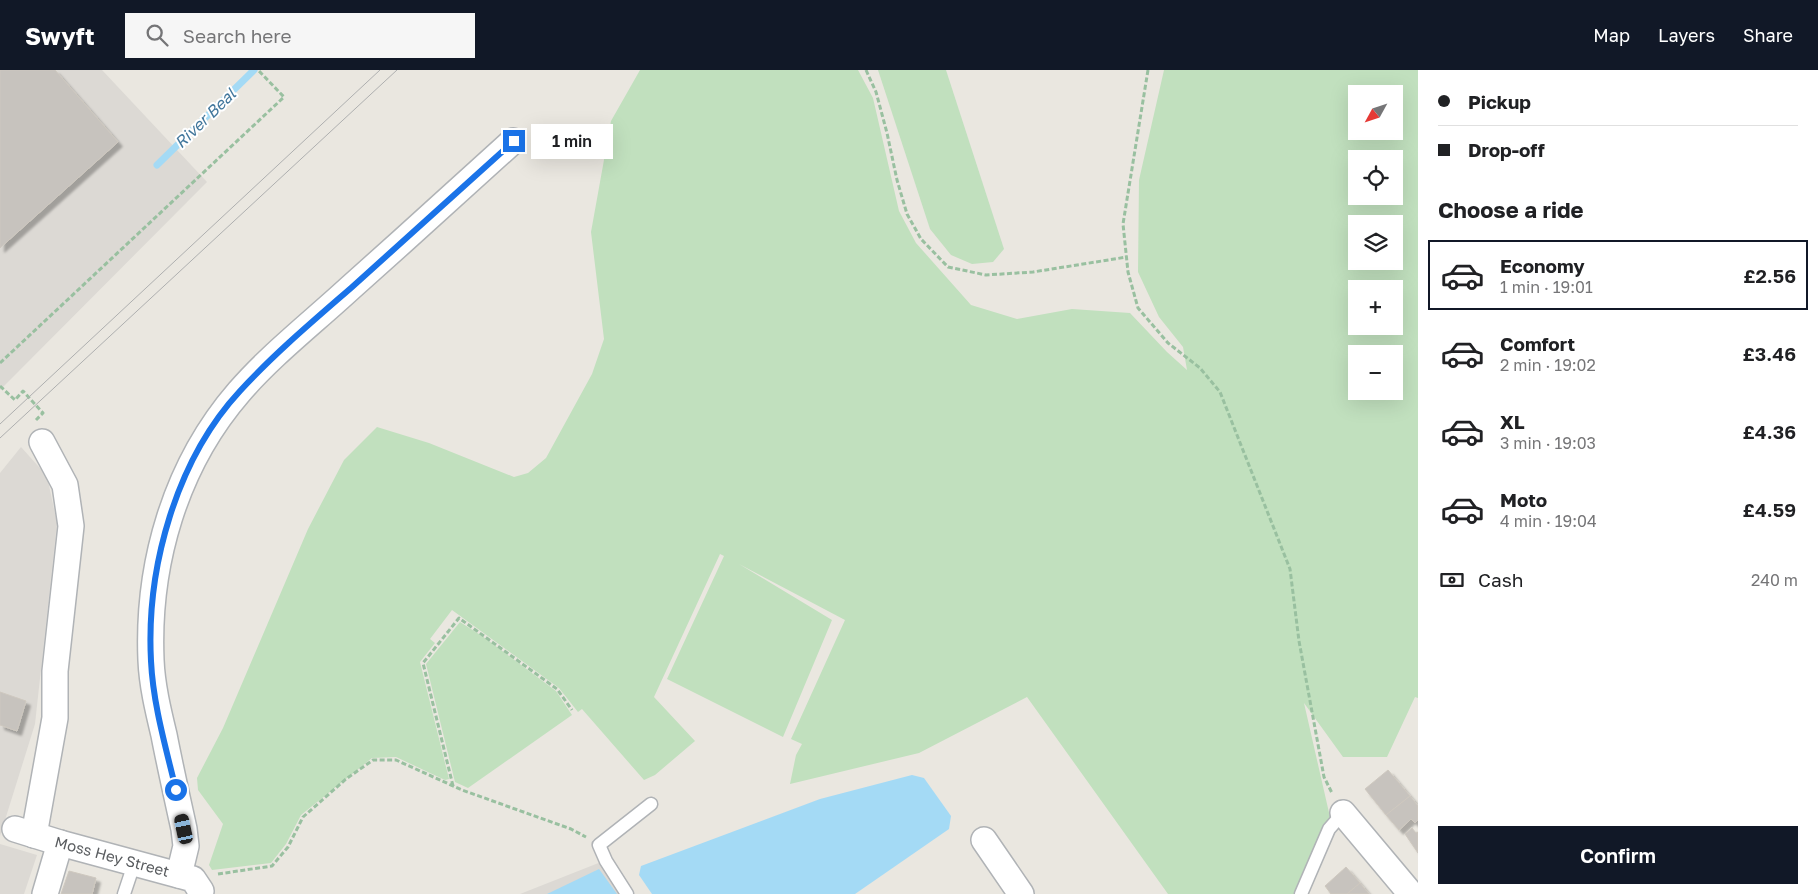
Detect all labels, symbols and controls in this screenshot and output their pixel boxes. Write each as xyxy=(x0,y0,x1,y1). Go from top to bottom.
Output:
search box xyxy=(125,13,475,58)
text: Swyft xyxy=(25,21,95,50)
icon: search xyxy=(143,21,171,49)
text: Search here xyxy=(183,24,292,47)
text: Map xyxy=(1593,24,1630,46)
text: Layers xyxy=(1658,24,1715,46)
text: Share xyxy=(1743,24,1793,46)
water label: River Beal xyxy=(170,83,240,152)
north arrow xyxy=(1348,85,1402,140)
map controls xyxy=(1348,85,1403,400)
text: Pickup xyxy=(1468,90,1531,113)
callout: 1 min xyxy=(532,124,614,158)
route end xyxy=(503,130,525,152)
text: 1 min xyxy=(552,131,592,151)
text: Drop-off xyxy=(1468,138,1545,161)
button: locate xyxy=(1348,150,1403,205)
text: Choose a ride xyxy=(1438,196,1584,223)
button: layers xyxy=(1348,215,1403,270)
icon: car xyxy=(1440,253,1485,298)
text: Economy xyxy=(1500,254,1585,277)
text: £2.56 xyxy=(1743,264,1796,287)
text: 1 min · 19:01 xyxy=(1500,277,1593,297)
button: + xyxy=(1348,280,1403,335)
icon: car xyxy=(1440,331,1485,376)
text: Comfort xyxy=(1500,332,1575,355)
text: £3.46 xyxy=(1743,342,1796,365)
button: − xyxy=(1348,345,1403,400)
text: 2 min · 19:02 xyxy=(1500,355,1596,375)
icon: car xyxy=(1440,409,1485,454)
text: XL xyxy=(1500,410,1525,433)
text: £4.36 xyxy=(1743,420,1796,443)
text: 3 min · 19:03 xyxy=(1500,433,1596,453)
icon: car xyxy=(1440,487,1485,532)
text: Moto xyxy=(1500,488,1547,511)
text: £4.59 xyxy=(1743,498,1796,521)
text: 4 min · 19:04 xyxy=(1500,511,1597,531)
icon: cash xyxy=(1438,566,1466,594)
text: Cash xyxy=(1478,568,1523,591)
text: 240 m xyxy=(1751,570,1798,590)
route start xyxy=(165,779,187,801)
car xyxy=(173,813,194,845)
button: Confirm xyxy=(1438,826,1798,884)
street label: Moss Hey Street xyxy=(53,832,172,880)

